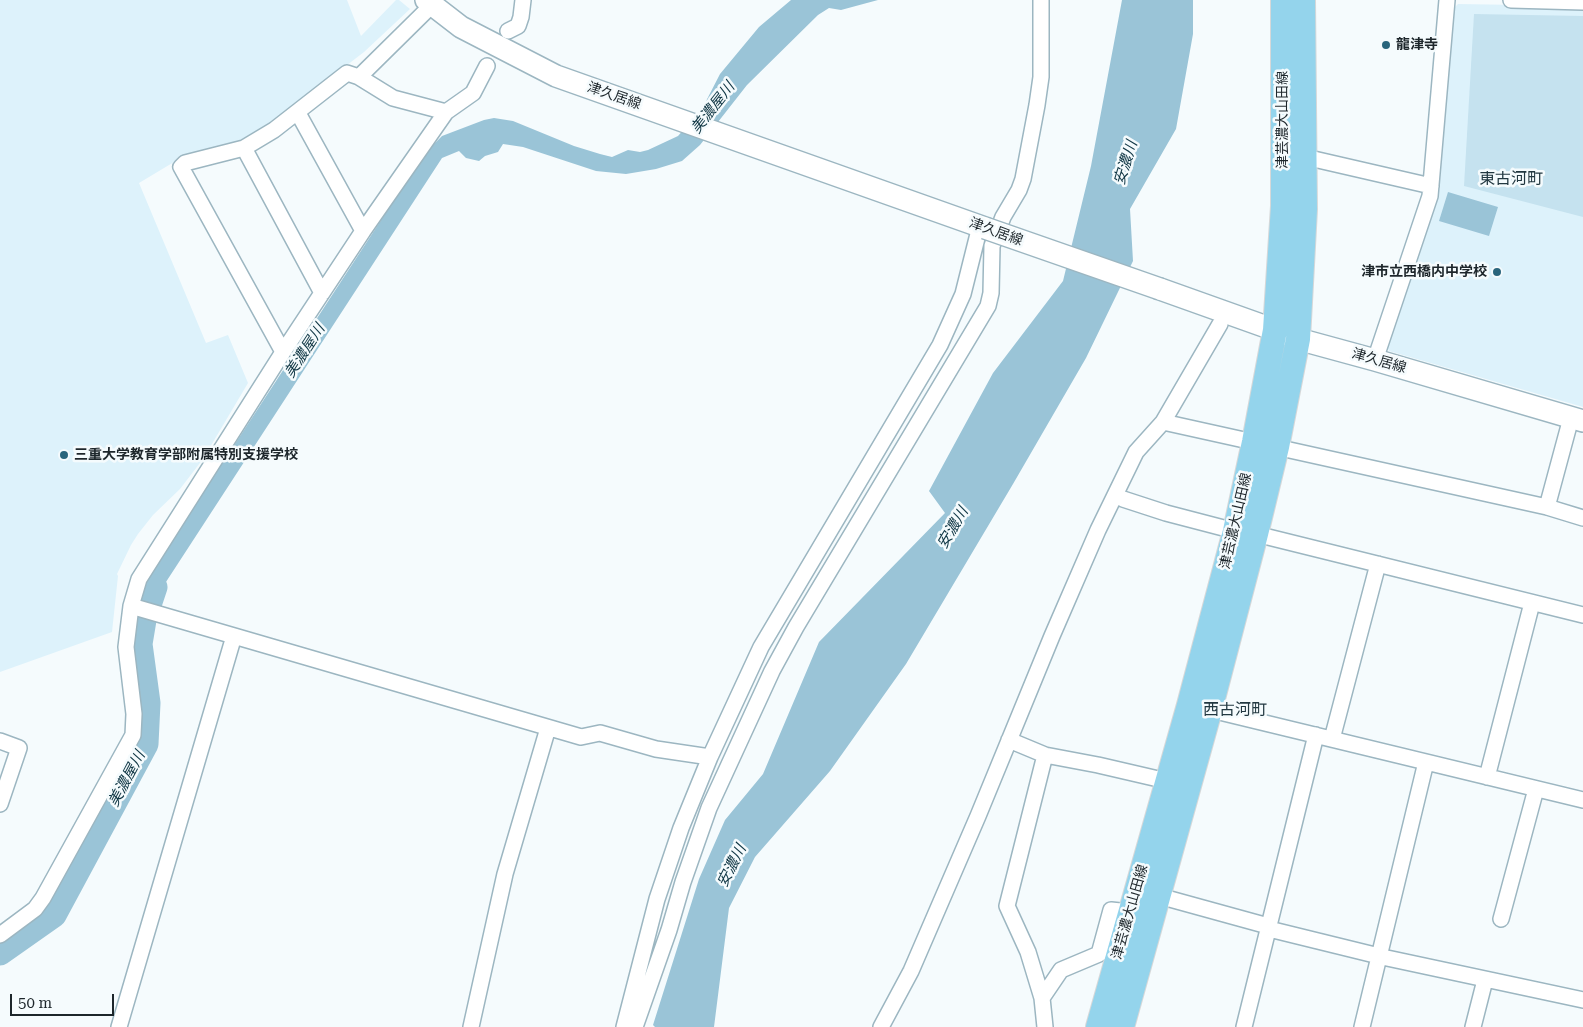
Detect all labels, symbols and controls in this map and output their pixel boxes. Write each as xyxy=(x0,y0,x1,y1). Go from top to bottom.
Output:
place label: 龍津寺 xyxy=(1396,37,1438,53)
marker: 龍津寺 xyxy=(1380,39,1392,51)
street label: 津芸濃大山田線 xyxy=(1275,71,1291,169)
street label: 津久居線 xyxy=(585,79,643,113)
water label: 美濃屋川 xyxy=(687,79,739,137)
water label: 安濃川 xyxy=(1111,139,1141,187)
district label: 東古河町 xyxy=(1479,169,1543,189)
street label: 津久居線 xyxy=(967,215,1025,249)
place label: 津市立西橋内中学校 xyxy=(1361,264,1487,280)
marker: 津市立西橋内中学校 xyxy=(1491,266,1503,278)
water label: 美濃屋川 xyxy=(281,321,329,381)
street label: 津久居線 xyxy=(1350,345,1408,377)
place label: 三重大学教育学部附属特別支援学校 xyxy=(74,447,298,463)
marker: 三重大学教育学部附属特別支援学校 xyxy=(58,449,70,461)
street label: 津芸濃大山田線 xyxy=(1217,471,1255,571)
water label: 安濃川 xyxy=(934,504,972,552)
district label: 西古河町 xyxy=(1203,700,1267,720)
water label: 美濃屋川 xyxy=(105,748,149,810)
water label: 安濃川 xyxy=(714,842,750,890)
street label: 津芸濃大山田線 xyxy=(1108,863,1152,961)
scale bar xyxy=(12,984,116,1016)
text: 50 m xyxy=(18,994,52,1012)

